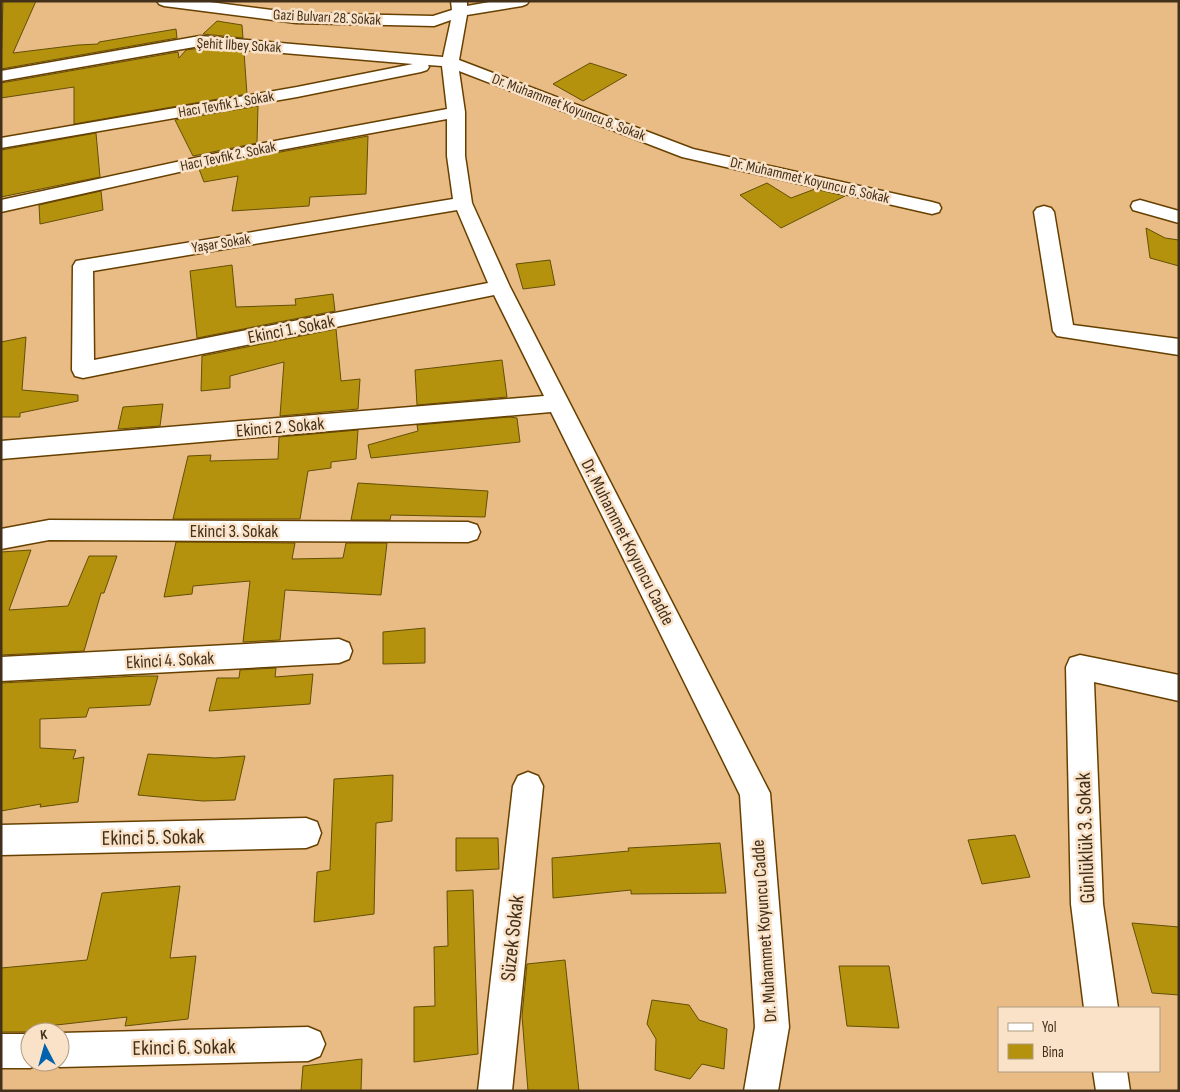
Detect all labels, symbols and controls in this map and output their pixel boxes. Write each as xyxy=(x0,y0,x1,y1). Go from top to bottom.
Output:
street label: Gazi Bulvarı 28. Sokak xyxy=(273,5,382,30)
street label: Şehit İlbey Sokak xyxy=(196,34,282,57)
street label: Dr. Muhammet Koyuncu 8. Sokak xyxy=(489,69,649,146)
street label: Hacı Tevfik 1. Sokak xyxy=(177,87,276,122)
street label: Hacı Tevfik 2. Sokak xyxy=(179,137,278,176)
street label: Dr. Muhammet Koyuncu 6. Sokak xyxy=(728,153,892,208)
street label: Yaşar Sokak xyxy=(190,229,252,257)
street label: Ekinci 1. Sokak xyxy=(246,311,336,348)
street label: Ekinci 2. Sokak xyxy=(235,413,325,442)
street label: Dr. Muhammet Koyuncu Cadde xyxy=(577,456,679,629)
street label: Ekinci 3. Sokak xyxy=(190,521,278,542)
street label: Ekinci 4. Sokak xyxy=(125,648,215,673)
street label: Günlüklük 3. Sokak xyxy=(1071,772,1100,904)
street label: Ekinci 5. Sokak xyxy=(101,824,205,851)
street label: Dr. Muhammet Koyuncu Cadde xyxy=(748,839,781,1023)
street label: Süzek Sokak xyxy=(496,894,529,982)
legend xyxy=(998,1007,1160,1072)
text: Yol xyxy=(1042,1018,1057,1037)
north arrow xyxy=(20,1022,70,1072)
text: K xyxy=(39,1026,48,1043)
street label: Ekinci 6. Sokak xyxy=(132,1034,236,1061)
text: Bina xyxy=(1042,1043,1064,1062)

